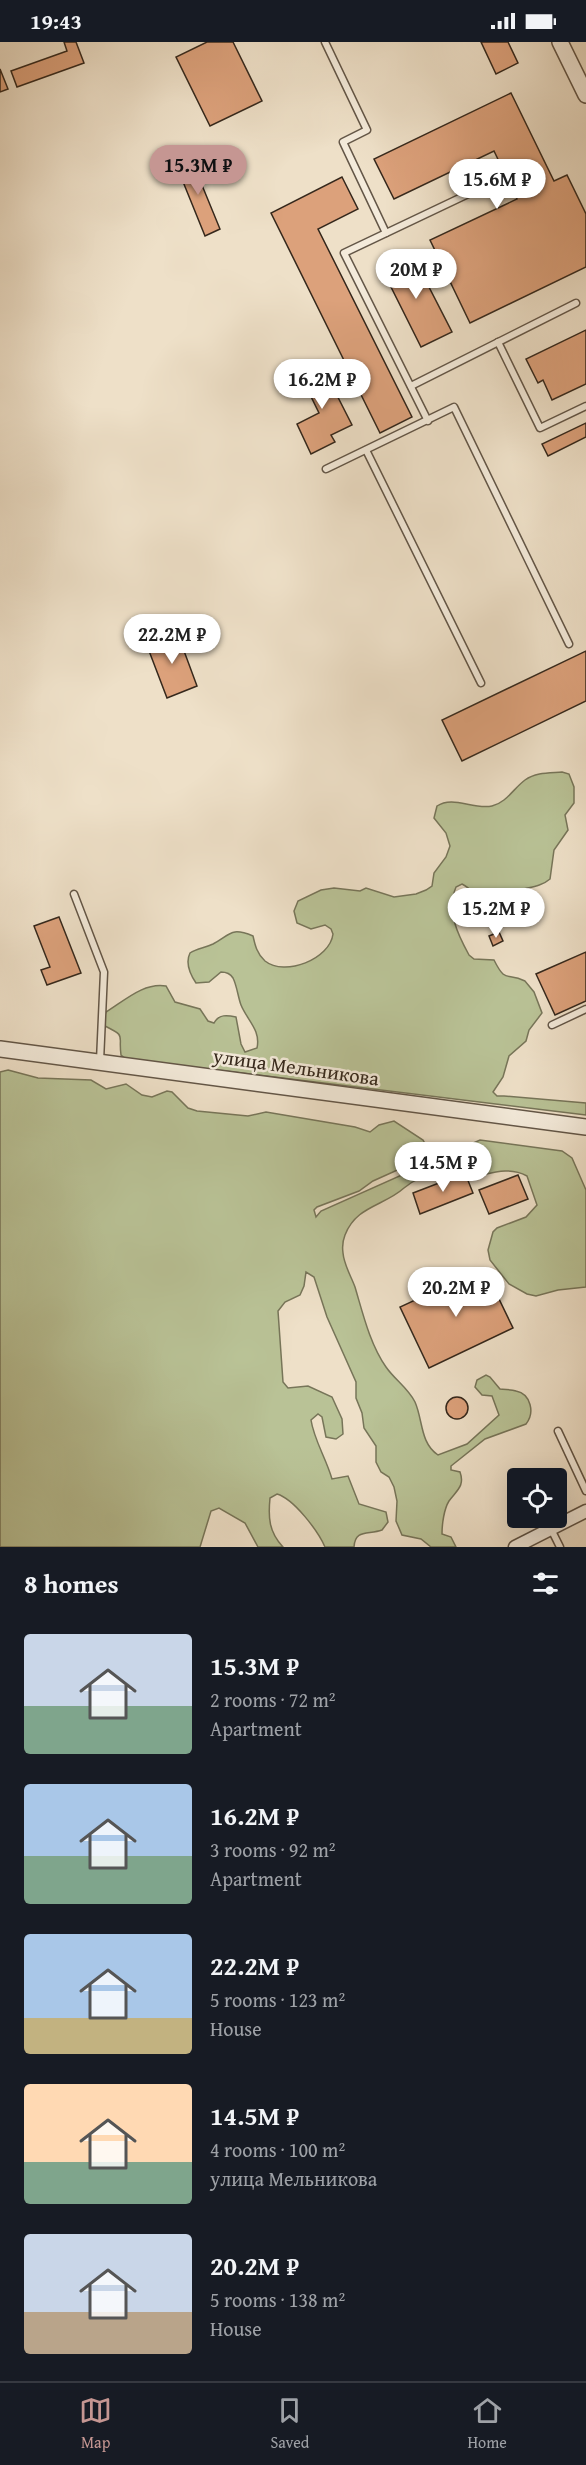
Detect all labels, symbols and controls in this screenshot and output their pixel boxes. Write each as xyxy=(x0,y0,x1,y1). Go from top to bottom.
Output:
text: 19:43 xyxy=(30,5,82,37)
pin: 15.3M ₽ xyxy=(143,145,253,196)
text: 15.3M ₽ xyxy=(164,150,232,179)
pin: 15.6M ₽ xyxy=(442,159,552,210)
text: 15.6M ₽ xyxy=(463,164,531,193)
pin: 20M ₽ xyxy=(374,249,458,300)
text: 20M ₽ xyxy=(390,254,442,283)
pin: 16.2M ₽ xyxy=(267,359,377,410)
text: 16.2M ₽ xyxy=(288,364,356,393)
pin: 22.2M ₽ xyxy=(117,614,227,665)
text: 22.2M ₽ xyxy=(138,619,206,648)
pin: 15.2M ₽ xyxy=(441,888,551,939)
text: 15.2M ₽ xyxy=(462,893,530,922)
street label: улица Мельникова xyxy=(210,1040,381,1093)
pin: 14.5M ₽ xyxy=(388,1142,498,1193)
text: 14.5M ₽ xyxy=(409,1147,477,1176)
pin: 20.2M ₽ xyxy=(401,1267,511,1318)
text: 20.2M ₽ xyxy=(422,1272,490,1301)
map controls xyxy=(507,1468,567,1528)
button: locate xyxy=(507,1468,567,1528)
text: 8 homes xyxy=(24,1564,119,1603)
icon: filters xyxy=(529,1567,562,1600)
text: 15.3M ₽ xyxy=(210,1646,299,1685)
icon: home xyxy=(72,1658,144,1730)
text: 2 rooms · 72 m² xyxy=(210,1685,336,1714)
text: Apartment xyxy=(210,1714,302,1743)
text: 16.2M ₽ xyxy=(210,1796,299,1835)
icon: home xyxy=(72,1808,144,1880)
text: 3 rooms · 92 m² xyxy=(210,1835,336,1864)
text: Apartment xyxy=(210,1864,302,1893)
text: 22.2M ₽ xyxy=(210,1946,299,1985)
icon: home xyxy=(72,1958,144,2030)
text: 5 rooms · 123 m² xyxy=(210,1985,345,2014)
text: House xyxy=(210,2014,262,2043)
text: 14.5M ₽ xyxy=(210,2096,299,2135)
icon: home xyxy=(72,2108,144,2180)
text: 4 rooms · 100 m² xyxy=(210,2135,345,2164)
text: улица Мельникова xyxy=(210,2164,377,2193)
text: 20.2M ₽ xyxy=(210,2246,299,2285)
icon: home xyxy=(72,2258,144,2330)
text: 5 rooms · 138 m² xyxy=(210,2285,345,2314)
text: House xyxy=(210,2314,262,2343)
tab: Map xyxy=(79,2394,112,2454)
tab: Saved xyxy=(270,2394,309,2454)
tab: Home xyxy=(467,2394,507,2454)

